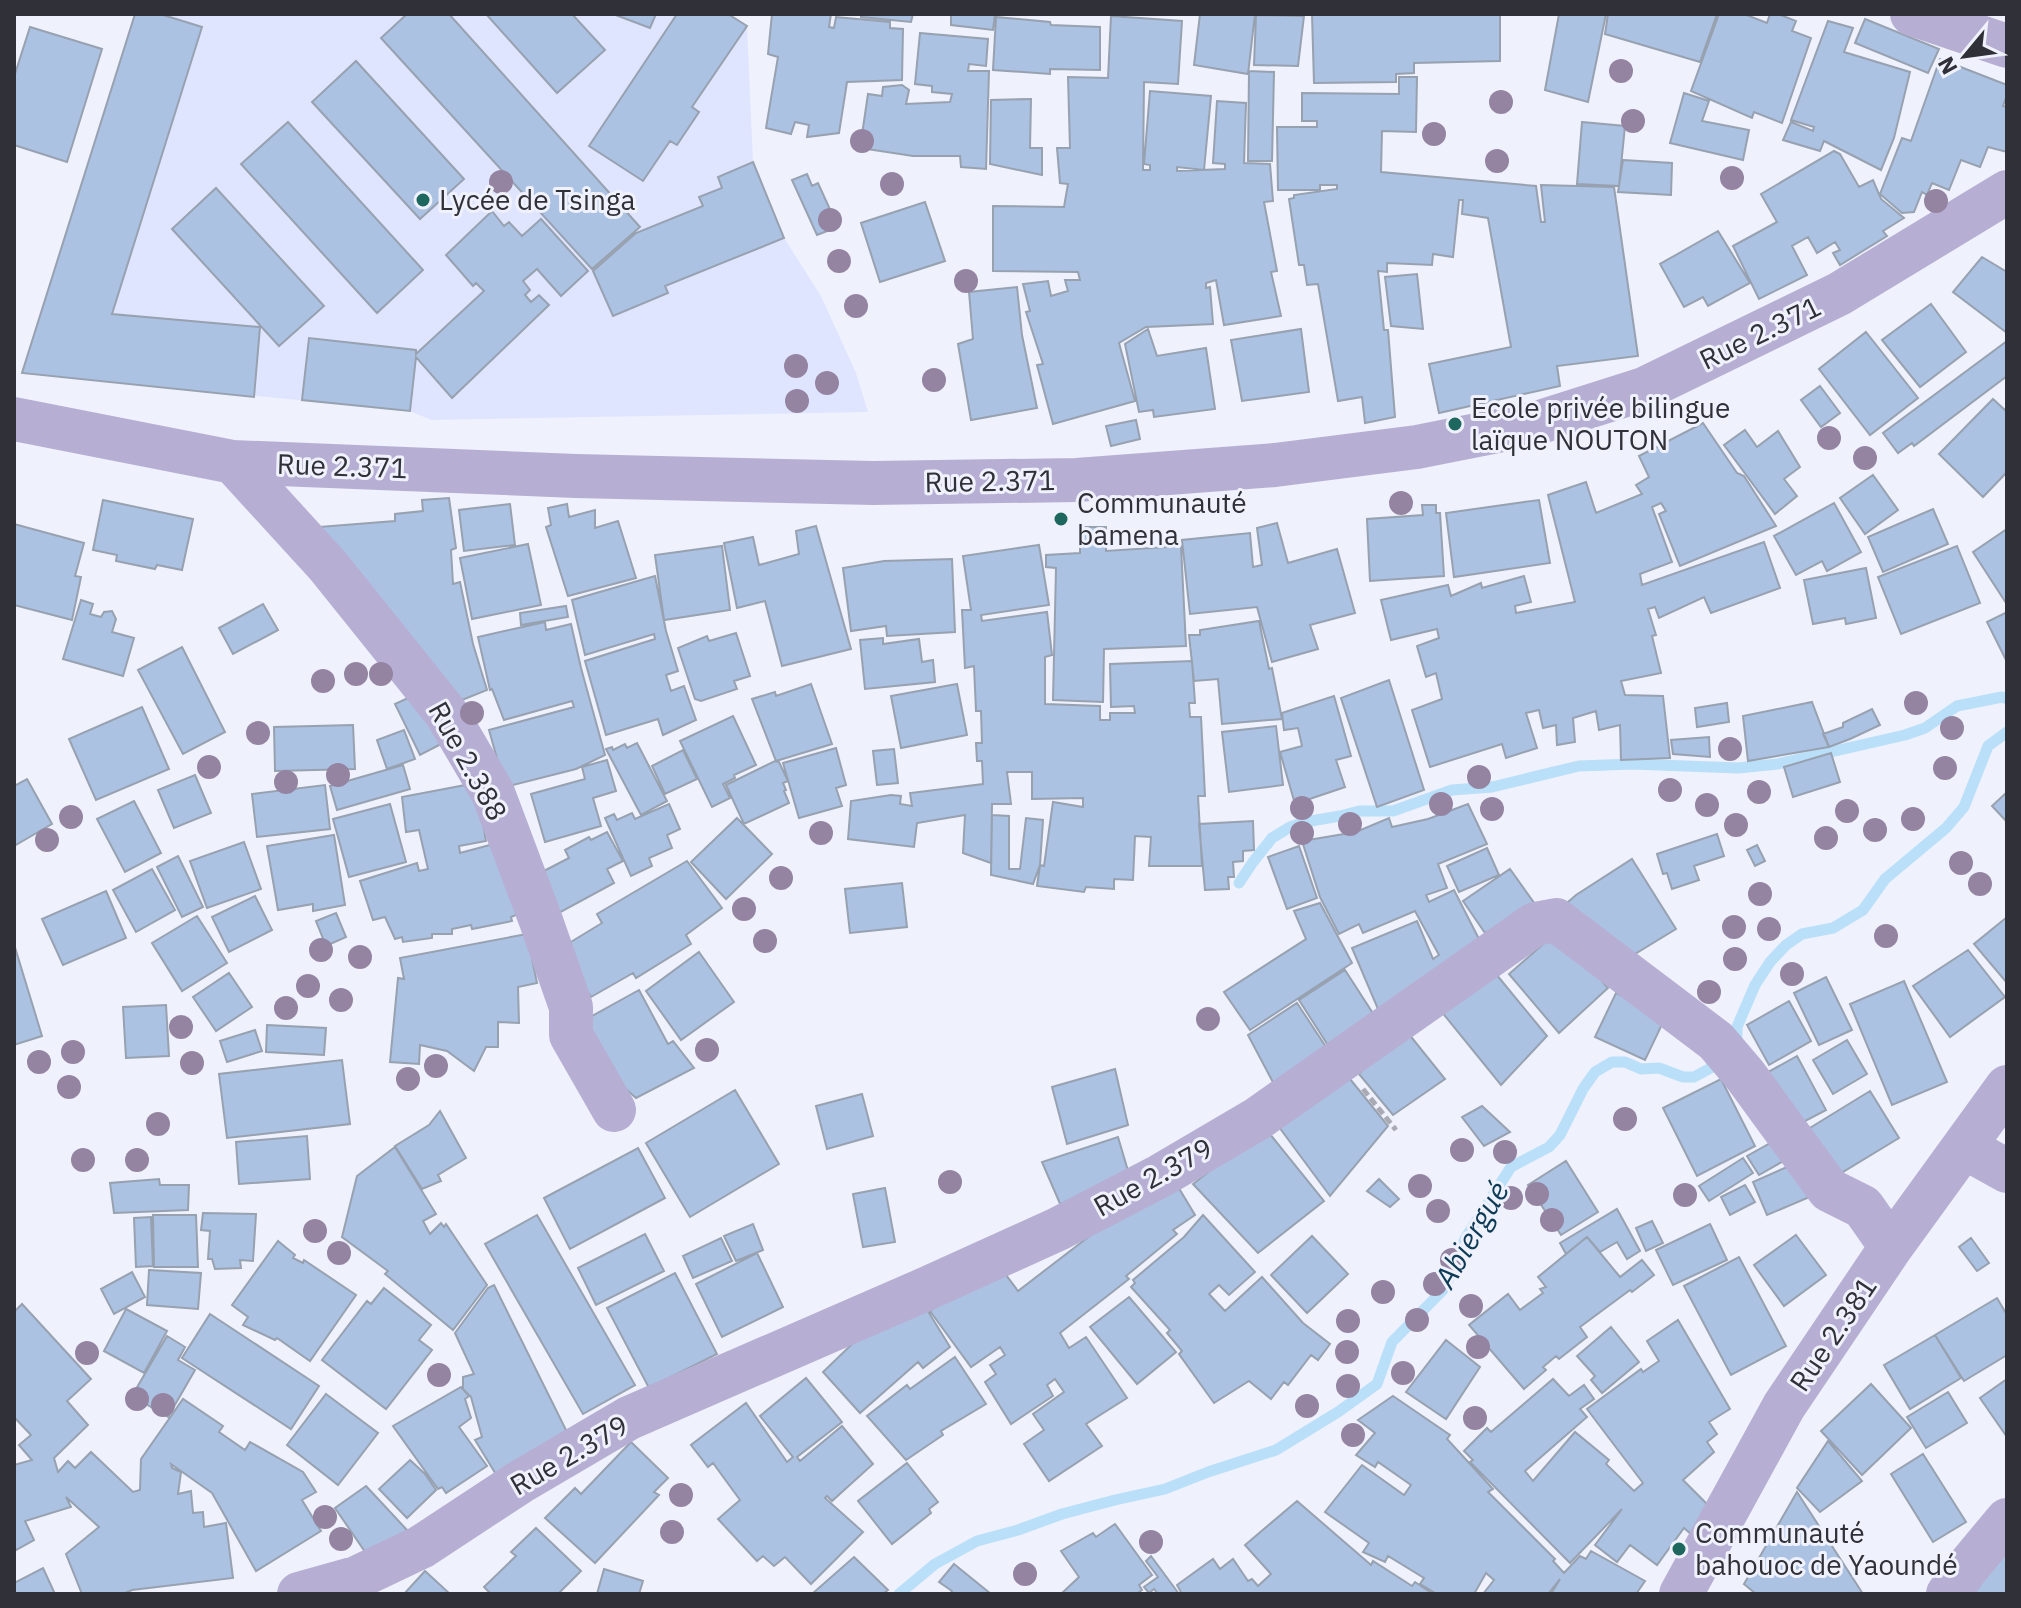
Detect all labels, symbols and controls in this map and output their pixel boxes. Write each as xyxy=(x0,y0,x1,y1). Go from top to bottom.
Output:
north arrow xyxy=(1925,16,2005,96)
text: N xyxy=(1931,52,1964,80)
place label: Lycée de Tsinga xyxy=(439,181,636,218)
marker: Lycée de Tsinga xyxy=(414,191,432,209)
street label: Rue 2.371 xyxy=(1693,287,1827,378)
place label: Ecole privée bilingue laïque NOUTON xyxy=(1471,389,1730,458)
marker: Ecole privée bilingue laïque NOUTON xyxy=(1446,415,1464,433)
street label: Rue 2.371 xyxy=(276,445,408,486)
street label: Rue 2.371 xyxy=(924,461,1056,500)
place label: Communauté bamena xyxy=(1077,484,1247,553)
marker: Communauté bamena xyxy=(1052,510,1070,528)
street label: Rue 2.388 xyxy=(421,695,516,827)
street label: Rue 2.379 xyxy=(1087,1129,1219,1224)
water label: Abiergué xyxy=(1424,1174,1517,1295)
street label: Rue 2.381 xyxy=(1781,1269,1884,1398)
street label: Rue 2.379 xyxy=(503,1406,635,1503)
place label: Communauté bahouoc de Yaoundé xyxy=(1695,1514,1958,1583)
marker: Communauté bahouoc de Yaoundé xyxy=(1670,1540,1688,1558)

